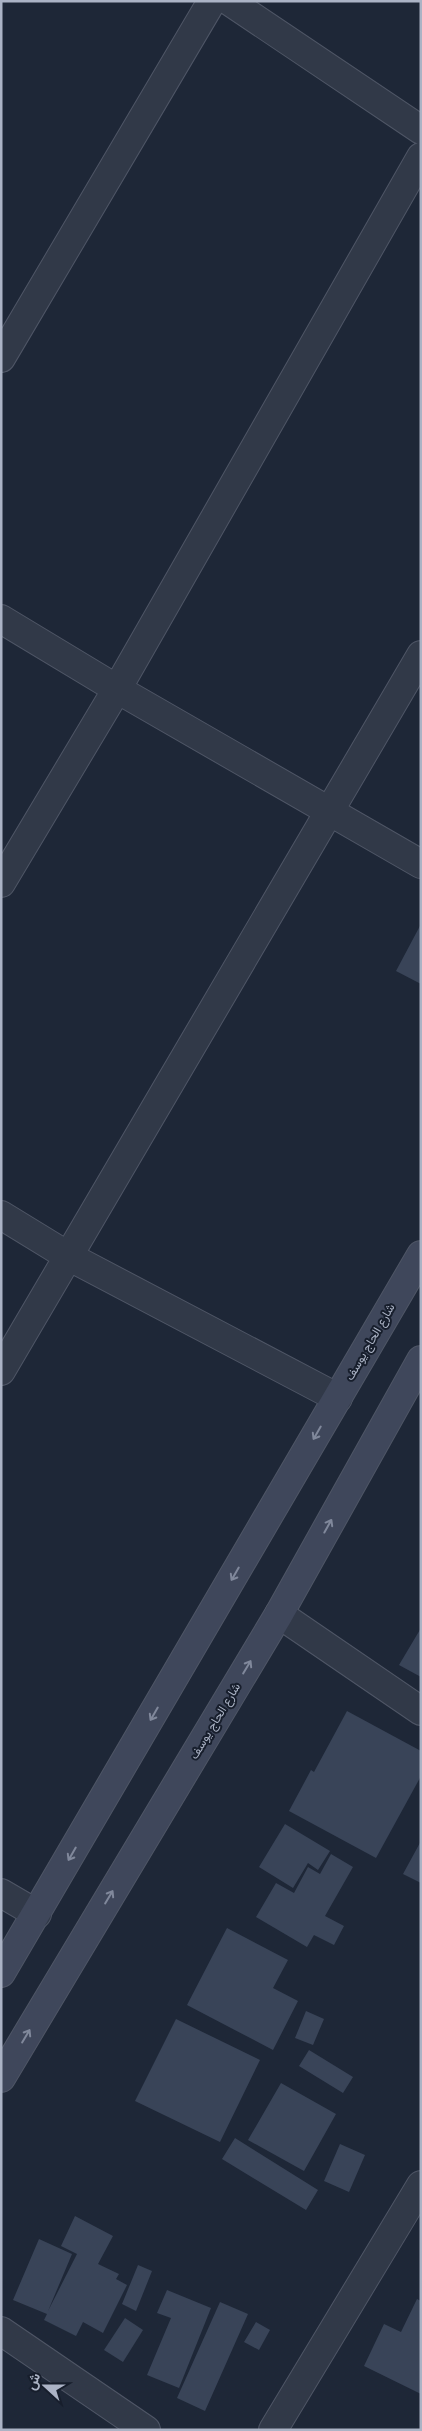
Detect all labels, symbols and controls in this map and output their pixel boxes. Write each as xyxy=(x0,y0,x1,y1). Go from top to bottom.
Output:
street label: شارع الحاج يوسف xyxy=(342,1301,399,1384)
one-way arrow xyxy=(312,1426,322,1440)
one-way arrow xyxy=(323,1519,333,1534)
one-way arrow xyxy=(230,1566,240,1580)
one-way arrow xyxy=(242,1660,252,1674)
street label: شارع الحاج يوسف xyxy=(187,1680,245,1763)
one-way arrow xyxy=(148,1707,158,1721)
one-way arrow xyxy=(66,1847,76,1861)
one-way arrow xyxy=(105,1890,115,1904)
one-way arrow xyxy=(22,2030,32,2044)
north arrow xyxy=(20,2361,70,2411)
text: ش xyxy=(22,2370,44,2392)

